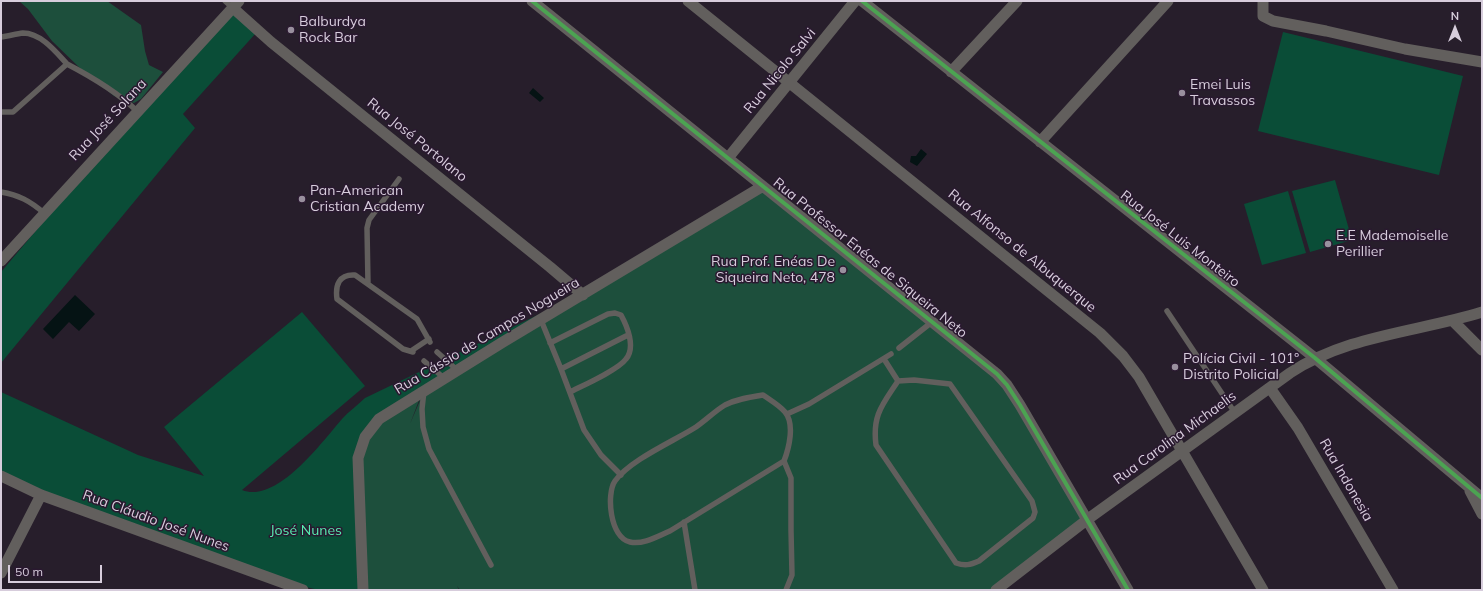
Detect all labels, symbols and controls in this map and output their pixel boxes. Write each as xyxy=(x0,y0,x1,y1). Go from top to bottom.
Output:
north arrow xyxy=(1435,8,1475,48)
text: N xyxy=(1451,9,1459,23)
place label: Balburdya Rock Bar xyxy=(299,14,366,46)
marker: Balburdya Rock Bar xyxy=(286,25,296,35)
street label: Rua Nicolo Salvi xyxy=(741,25,819,117)
street label: Rua José Solana xyxy=(66,76,150,164)
place label: Emei Luis Travassos xyxy=(1190,77,1255,110)
marker: Emei Luis Travassos xyxy=(1177,88,1187,98)
street label: Rua José Portolano xyxy=(364,95,470,185)
street label: Rua Professor Enéas de Siqueira Neto xyxy=(770,174,970,342)
place label: Pan-American Cristian Academy xyxy=(310,183,425,216)
street label: Rua Alfonso de Albuquerque xyxy=(945,186,1099,316)
street label: Rua José Luis Monteiro xyxy=(1117,187,1243,291)
marker: Pan-American Cristian Academy xyxy=(297,194,307,204)
place label: E.E Mademoiselle Perillier xyxy=(1336,228,1448,260)
marker: E.E Mademoiselle Perillier xyxy=(1323,239,1333,249)
place label: Rua Prof. Enéas De Siqueira Neto, 478 xyxy=(711,254,835,286)
marker: Rua Prof. Enéas De Siqueira Neto, 478 xyxy=(838,265,848,275)
street label: Rua Cássio de Campos Nogueira xyxy=(392,274,582,398)
place label: Polícia Civil - 101º Distrito Policial xyxy=(1183,351,1299,384)
marker: Polícia Civil - 101º Distrito Policial xyxy=(1170,362,1180,372)
street label: Rua Carolina Michaelis xyxy=(1110,388,1240,488)
street label: Rua Indonesia xyxy=(1316,436,1376,524)
street label: Rua Cláudio José Nunes xyxy=(80,487,232,555)
park label: José Nunes xyxy=(270,523,342,539)
scale bar xyxy=(10,557,104,583)
text: 50 m xyxy=(15,564,43,579)

